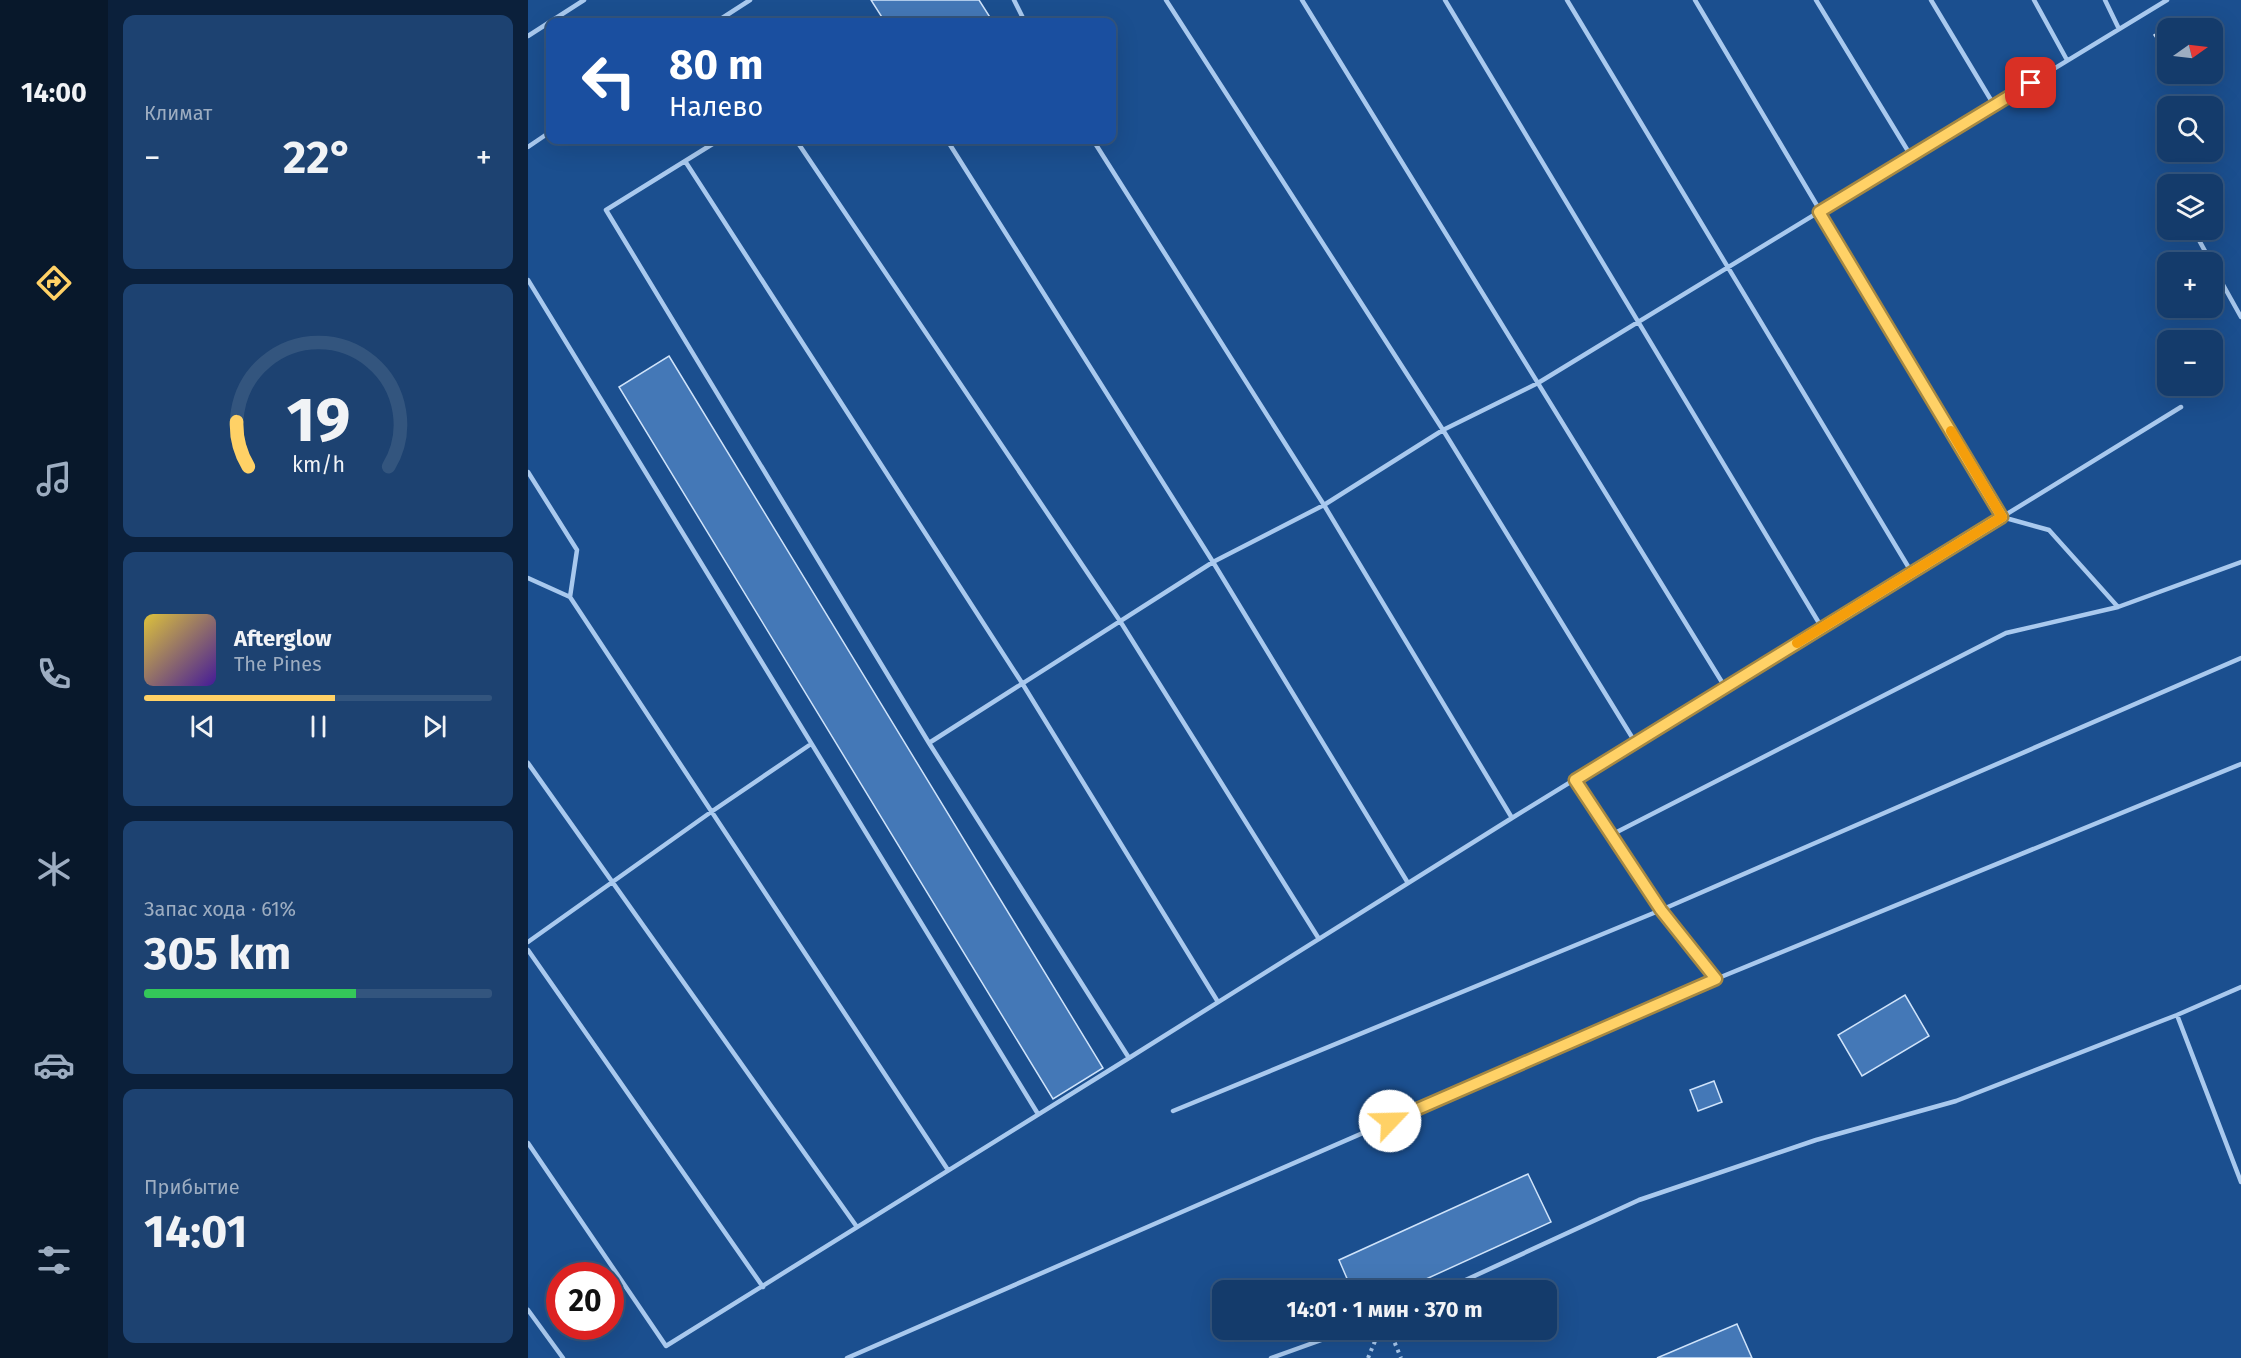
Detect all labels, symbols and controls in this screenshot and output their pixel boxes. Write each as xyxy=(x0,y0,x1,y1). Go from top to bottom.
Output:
north arrow xyxy=(2157,18,2223,84)
map controls xyxy=(2157,18,2223,396)
text: 80 m xyxy=(669,40,763,90)
icon: left xyxy=(570,42,648,120)
pin xyxy=(2005,57,2056,108)
icon: arrive xyxy=(2014,66,2047,99)
text: 14:00 xyxy=(21,77,87,109)
text: Налево xyxy=(669,91,763,123)
button: search xyxy=(2157,96,2223,162)
text: Климат xyxy=(144,101,212,125)
text: 22° xyxy=(283,131,353,185)
text: − xyxy=(144,138,161,178)
text: + xyxy=(476,138,492,178)
button: layers xyxy=(2157,174,2223,240)
button: + xyxy=(2157,252,2223,318)
icon: directions xyxy=(33,262,75,304)
button: − xyxy=(2157,330,2223,396)
text: 19 xyxy=(286,384,350,459)
text: km/h xyxy=(291,453,345,479)
icon: music xyxy=(33,458,75,500)
text: Afterglow xyxy=(234,625,331,652)
text: The Pines xyxy=(234,652,321,676)
icon: phone xyxy=(33,653,75,695)
icon: previous xyxy=(186,710,219,743)
icon: pause xyxy=(302,710,335,743)
icon: next xyxy=(418,710,451,743)
icon: climate xyxy=(33,848,75,890)
text: Запас хода · 61% xyxy=(144,897,296,921)
text: 305 km xyxy=(144,927,291,981)
icon: car xyxy=(33,1044,75,1086)
position arrow xyxy=(1358,1089,1422,1153)
text: Прибытие xyxy=(144,1175,240,1199)
text: 14:01 xyxy=(144,1205,247,1259)
icon: filters xyxy=(33,1239,75,1281)
speed limit sign: 20 xyxy=(546,1262,624,1340)
text: 14:01 · 1 мин · 370 m xyxy=(1286,1296,1483,1323)

